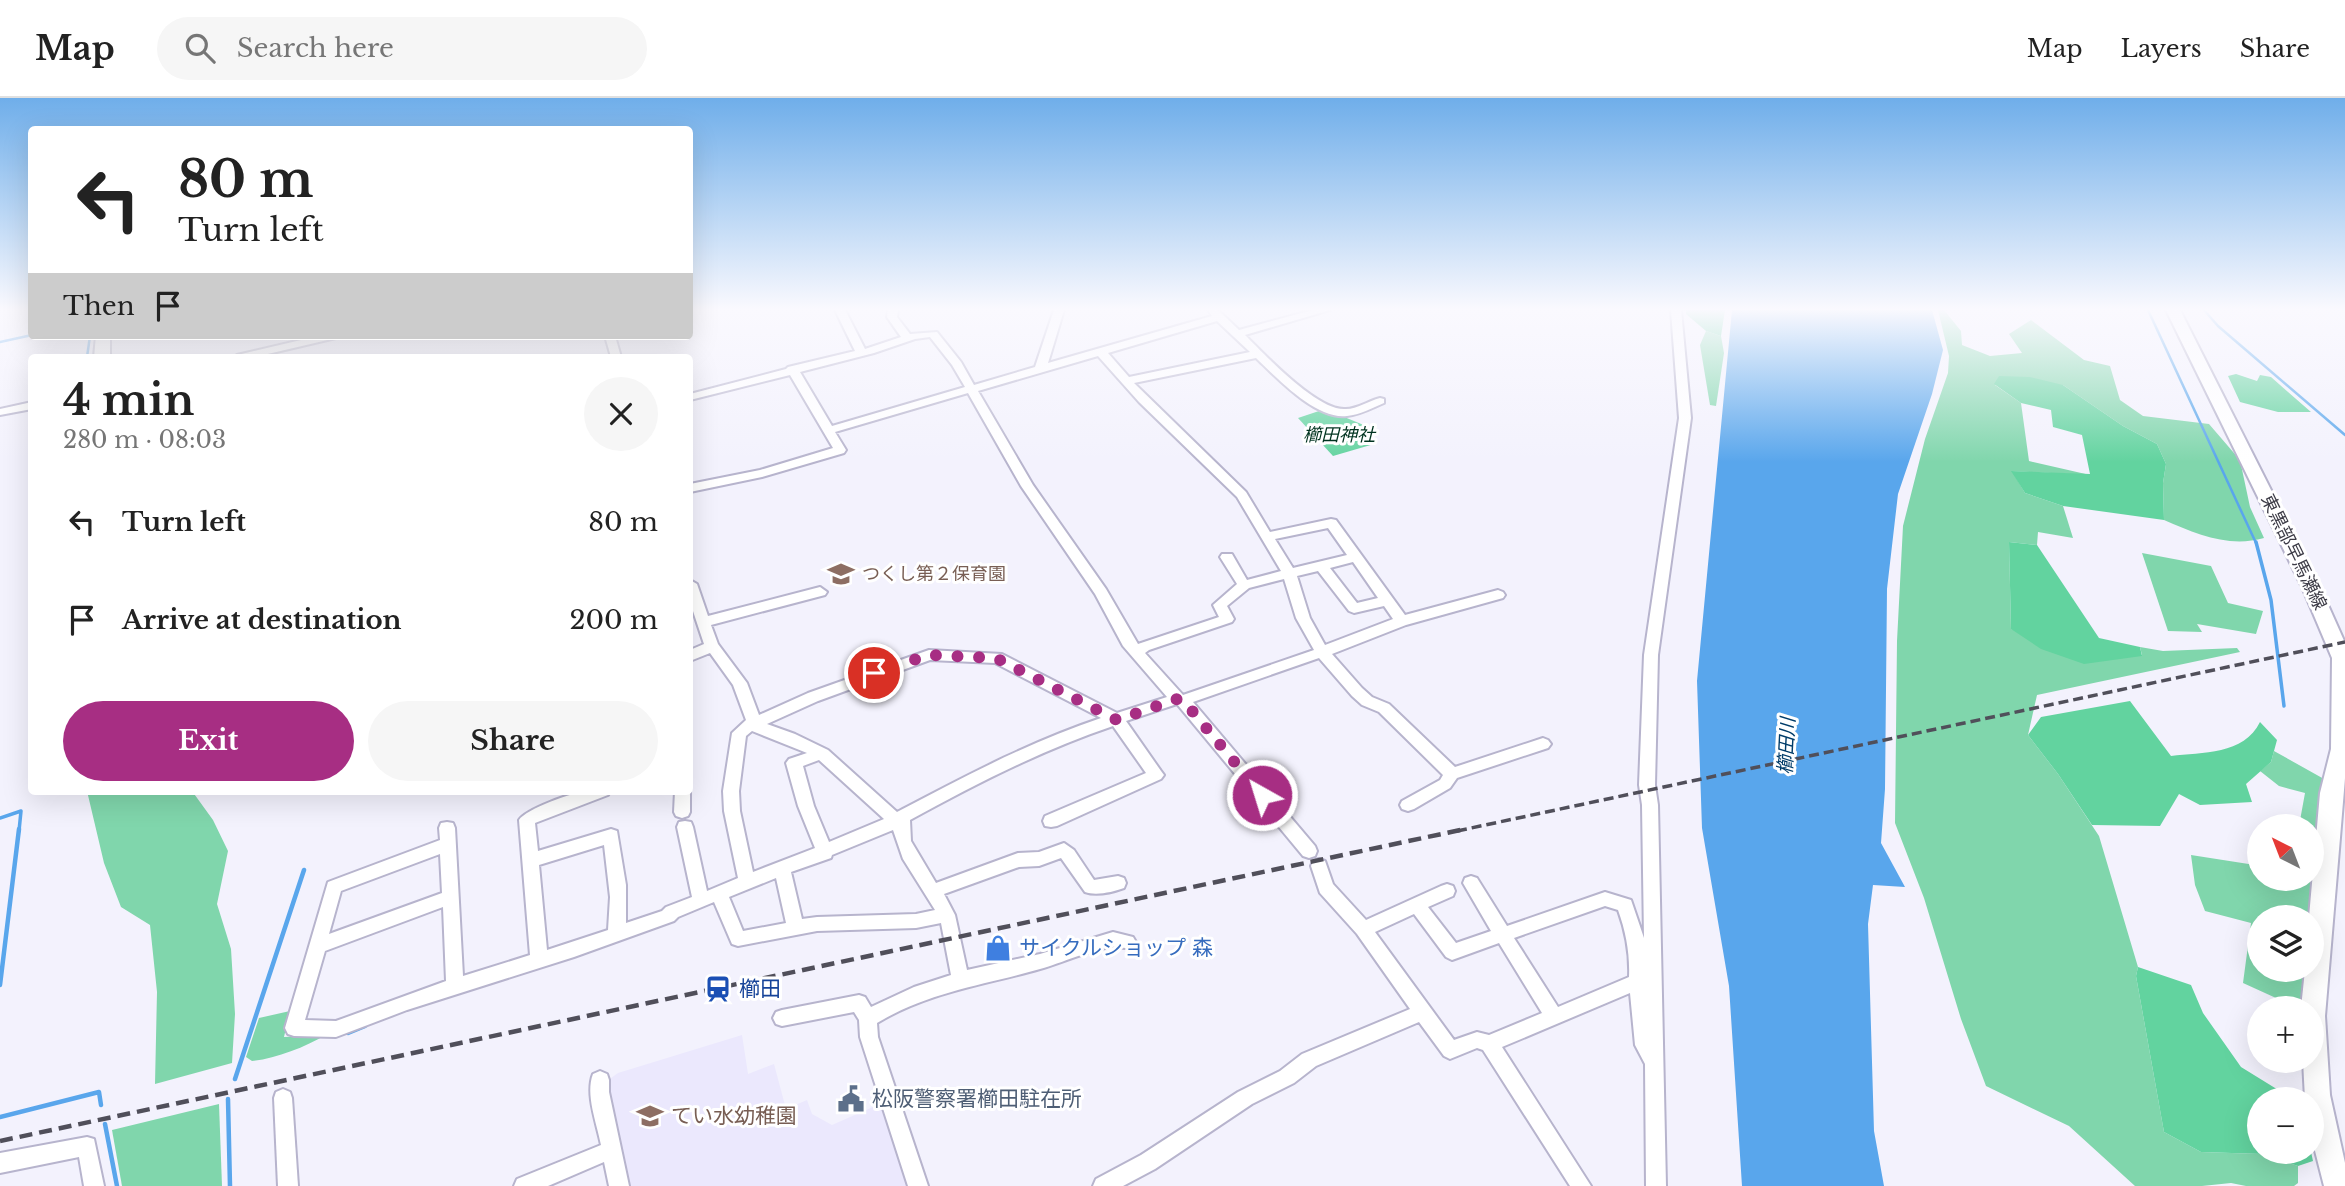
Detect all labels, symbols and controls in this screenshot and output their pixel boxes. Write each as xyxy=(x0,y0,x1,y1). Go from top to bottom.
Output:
search box xyxy=(157,17,647,80)
text: Map xyxy=(35,28,115,69)
icon: search xyxy=(181,29,219,67)
text: Search here xyxy=(237,32,394,64)
text: Map xyxy=(2027,34,2083,63)
text: Layers xyxy=(2121,34,2202,63)
text: Share xyxy=(2240,34,2310,63)
text: 80 m xyxy=(178,149,313,210)
icon: left xyxy=(63,154,154,245)
text: Turn left xyxy=(178,210,324,250)
icon: arrive xyxy=(149,287,187,325)
text: Then xyxy=(63,290,135,322)
text: 4 min xyxy=(63,374,194,426)
button: close xyxy=(584,377,658,451)
park label: 櫛田神社 xyxy=(1303,424,1377,446)
text: 280 m · 08:03 xyxy=(63,426,226,454)
street label: 東黒部早馬瀬線 xyxy=(2256,491,2332,613)
icon: left xyxy=(63,503,101,541)
text: Turn left xyxy=(122,506,246,538)
text: 80 m xyxy=(588,506,658,538)
school or university icon: つくし第２保育園 xyxy=(826,559,856,589)
place label: つくし第２保育園 xyxy=(862,563,1006,585)
icon: arrive xyxy=(63,601,101,639)
text: Arrive at destination xyxy=(122,604,402,636)
text: 200 m xyxy=(569,604,658,636)
pin xyxy=(844,643,904,703)
icon: arrive xyxy=(855,654,893,692)
button: Exit xyxy=(63,701,354,781)
button: Share xyxy=(368,701,658,781)
water label: 櫛田川 xyxy=(1774,715,1800,775)
position arrow xyxy=(1225,758,1299,832)
north arrow xyxy=(2247,814,2324,891)
map controls xyxy=(2247,814,2324,1164)
button: layers xyxy=(2247,905,2324,982)
shop icon: サイクルショップ 森 xyxy=(983,933,1013,963)
place label: サイクルショップ 森 xyxy=(1019,935,1213,961)
station icon: 櫛田 xyxy=(703,974,733,1004)
place label: 櫛田 xyxy=(739,976,781,1002)
button: + xyxy=(2247,996,2324,1073)
public building icon: 松阪警察署櫛田駐在所 xyxy=(836,1084,866,1114)
place label: 松阪警察署櫛田駐在所 xyxy=(872,1086,1082,1112)
button: − xyxy=(2247,1087,2324,1164)
school or university icon: てい水幼稚園 xyxy=(635,1101,665,1131)
place label: てい水幼稚園 xyxy=(671,1103,797,1129)

